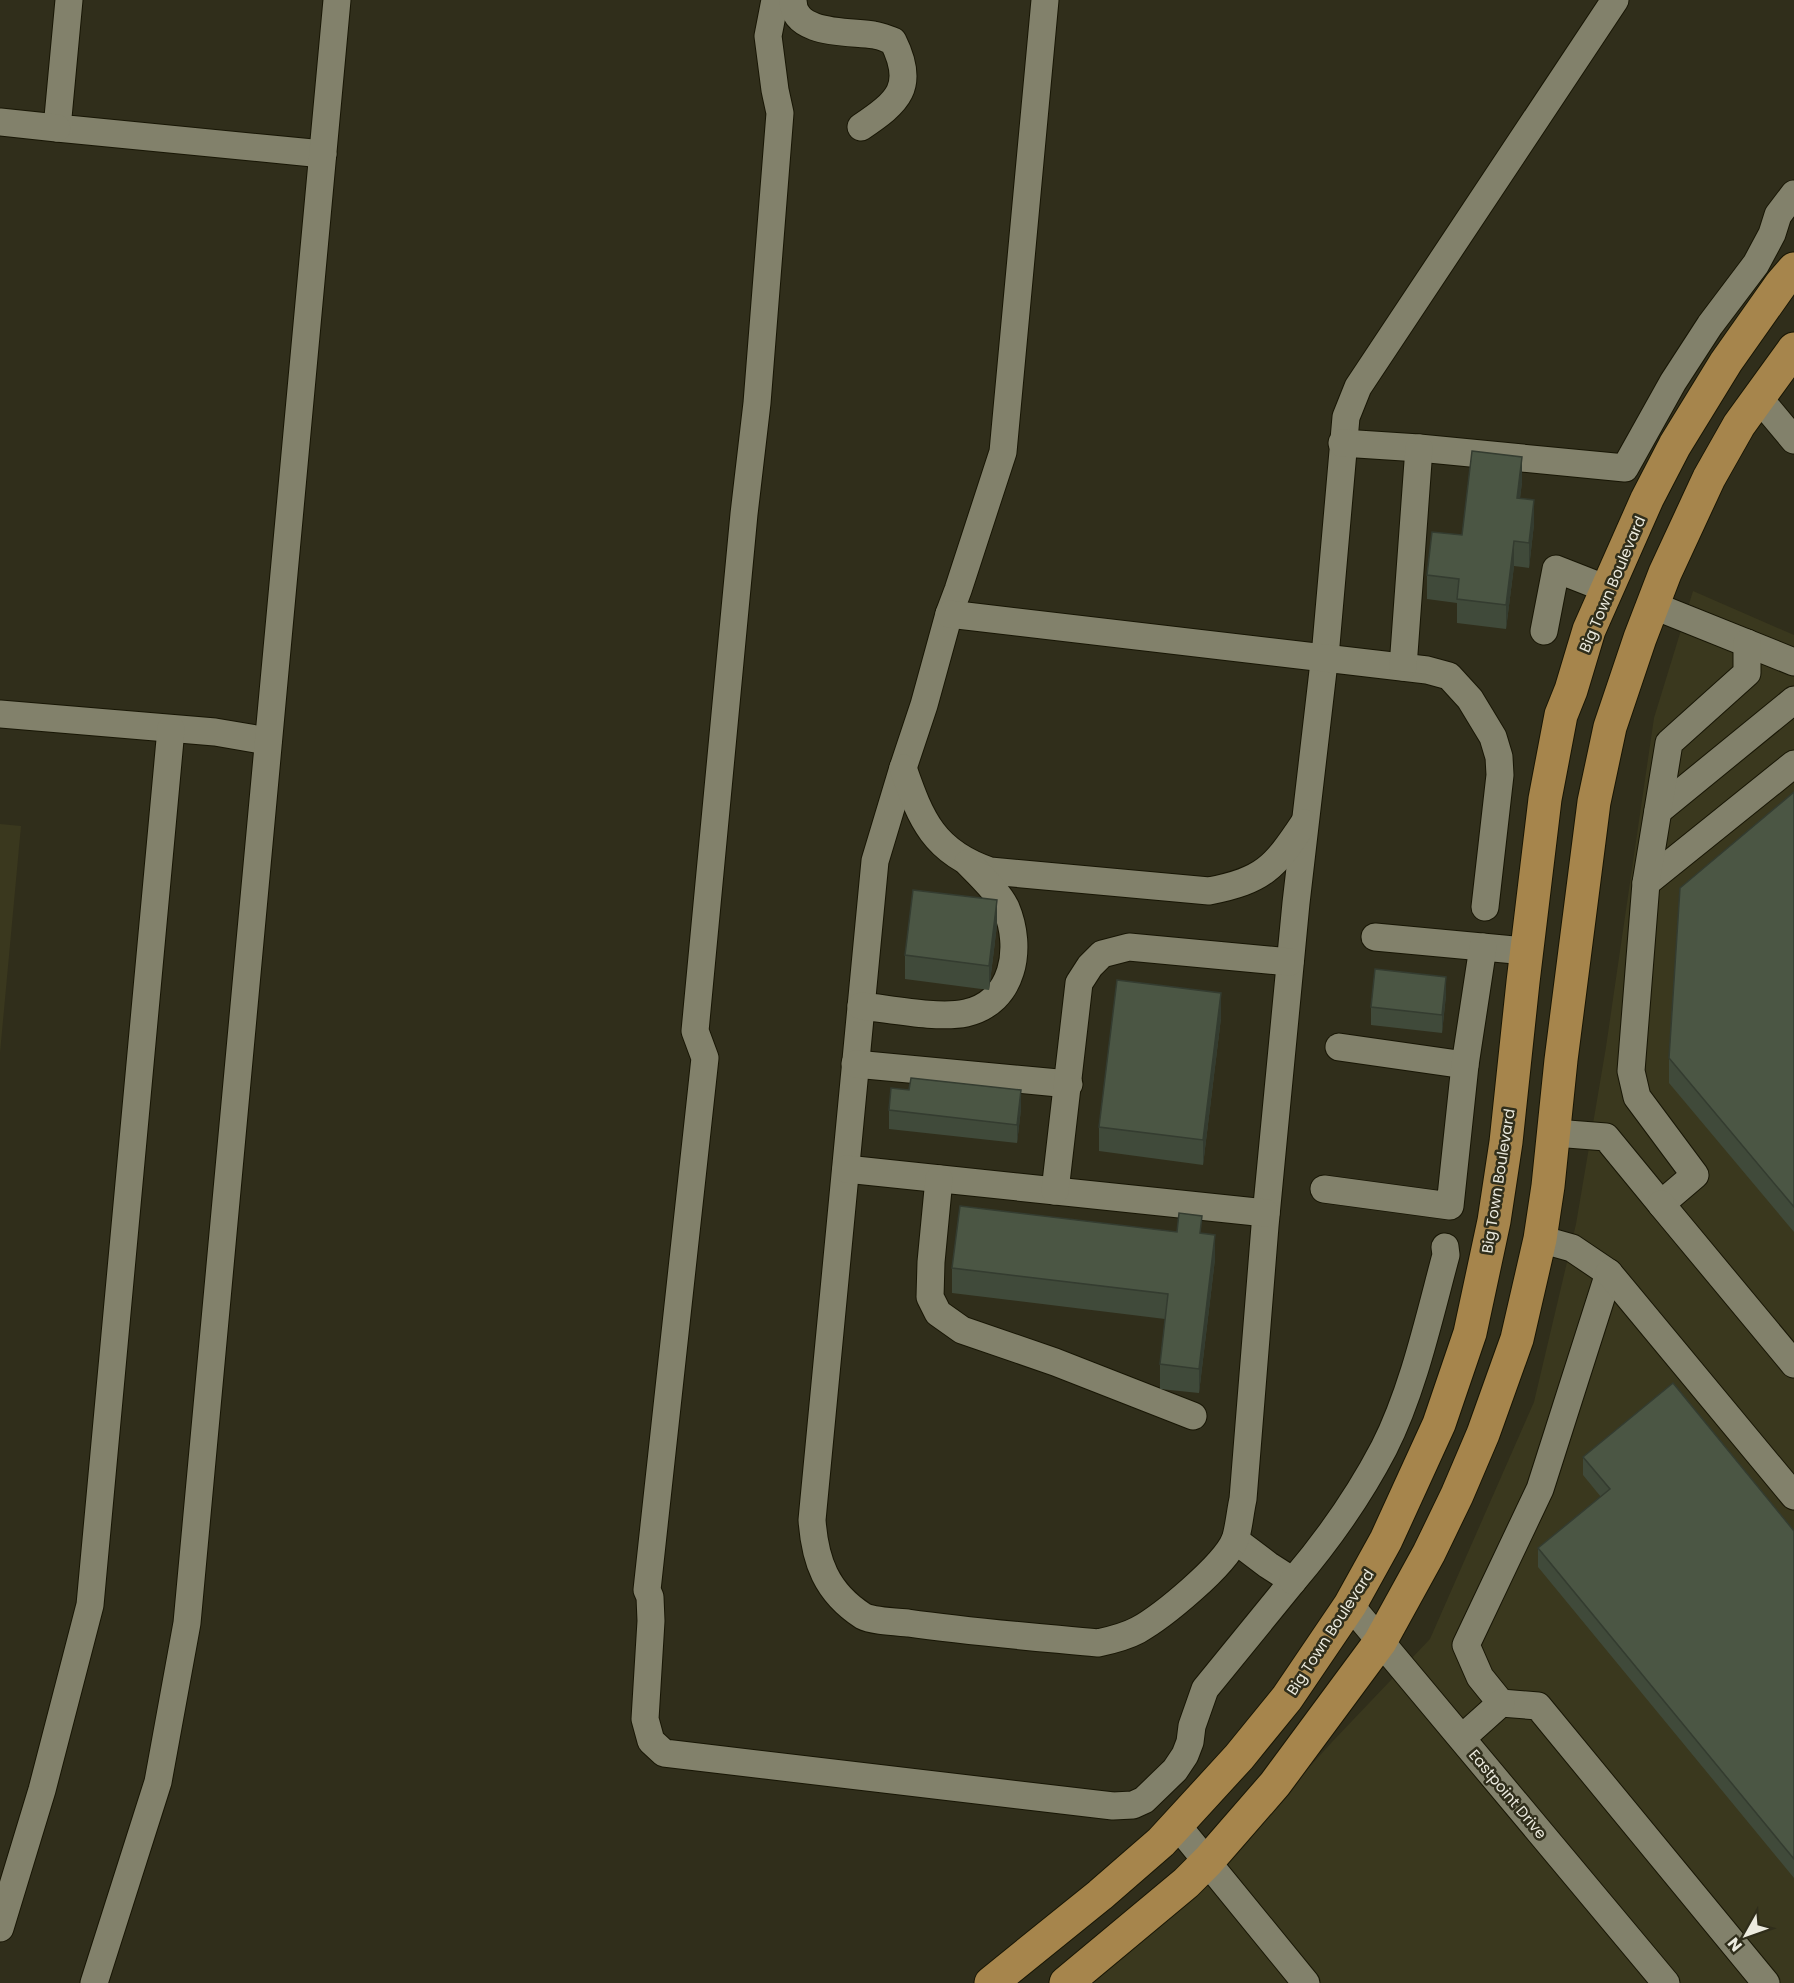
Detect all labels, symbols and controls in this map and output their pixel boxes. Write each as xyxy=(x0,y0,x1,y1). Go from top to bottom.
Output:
street label: Big Town Boulevard xyxy=(1574,513,1650,655)
street label: Big Town Boulevard xyxy=(1476,1107,1520,1255)
street label: Big Town Boulevard xyxy=(1281,1565,1379,1699)
street label: Eastpoint Drive xyxy=(1464,1745,1552,1843)
north arrow xyxy=(1716,1905,1776,1965)
text: N xyxy=(1722,1932,1748,1956)

